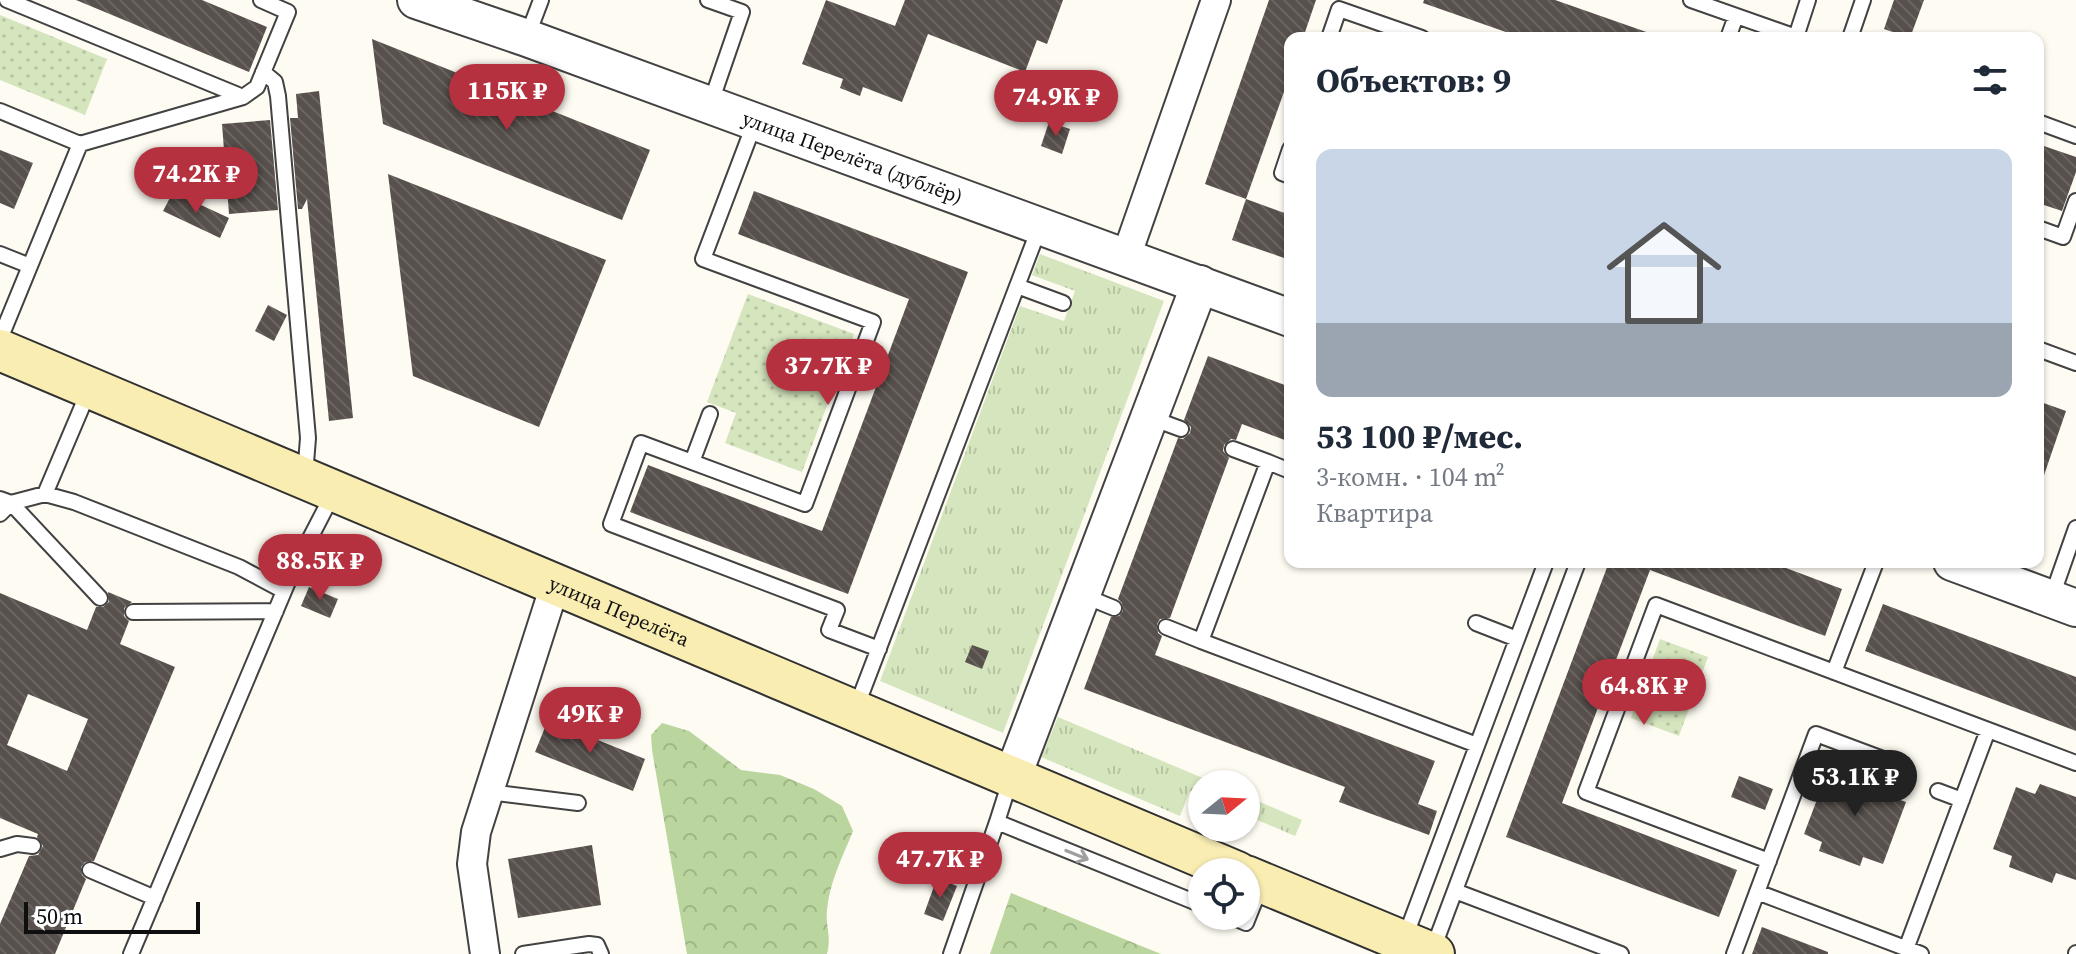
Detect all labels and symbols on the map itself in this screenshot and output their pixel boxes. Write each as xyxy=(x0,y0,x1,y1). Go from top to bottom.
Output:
pin: 115K ₽ xyxy=(442,64,572,132)
pin: 74.9K ₽ xyxy=(982,70,1130,138)
street label: улица Перелёта (дублёр) xyxy=(738,104,967,211)
pin: 74.2K ₽ xyxy=(122,147,270,215)
pin: 37.7K ₽ xyxy=(754,339,902,407)
pin: 88.5K ₽ xyxy=(246,534,394,602)
street label: улица Перелёта xyxy=(545,569,694,654)
pin: 64.8K ₽ xyxy=(1570,659,1718,727)
pin: 49K ₽ xyxy=(534,687,646,755)
pin: 53.1K ₽ xyxy=(1781,750,1929,818)
north arrow xyxy=(1188,770,1260,842)
pin: 47.7K ₽ xyxy=(866,832,1014,900)
one-way arrow xyxy=(1064,849,1089,863)
scale bar xyxy=(24,898,200,934)

